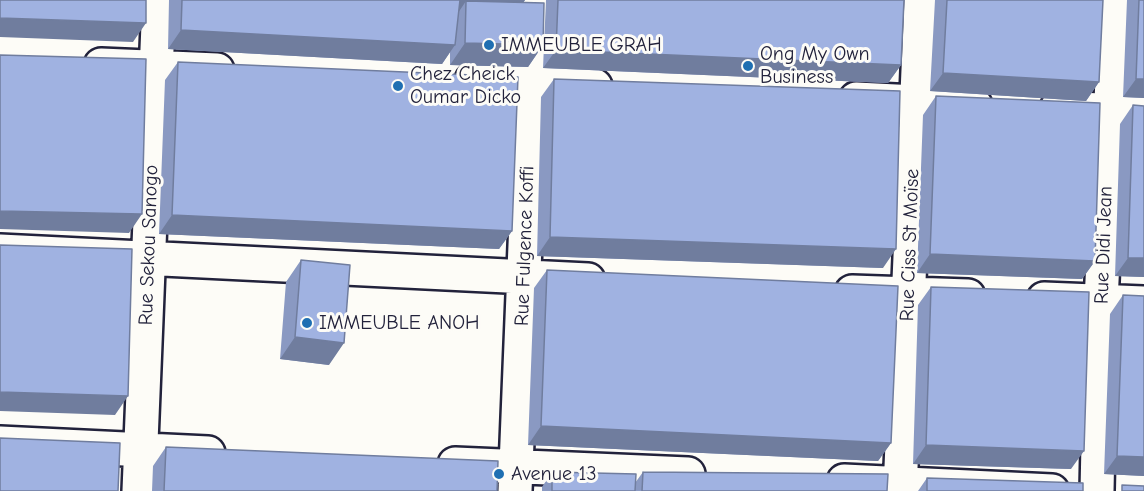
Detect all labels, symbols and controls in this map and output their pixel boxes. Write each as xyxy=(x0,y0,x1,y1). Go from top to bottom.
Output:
place label: IMMEUBLE GRAH xyxy=(501,33,662,57)
marker: IMMEUBLE GRAH xyxy=(482,38,496,52)
place label: Ong My Own Business xyxy=(760,42,869,89)
marker: Ong My Own Business xyxy=(741,59,755,73)
place label: Chez Cheick Oumar Dicko xyxy=(410,62,521,109)
marker: Chez Cheick Oumar Dicko xyxy=(391,79,405,93)
street label: Rue Sekou Sanogo xyxy=(134,164,164,326)
street label: Rue Fulgence Koffi xyxy=(510,165,540,327)
street label: Rue Ciss St Moïse xyxy=(895,168,925,322)
street label: Rue Didi Jean xyxy=(1090,185,1118,305)
place label: IMMEUBLE ANOH xyxy=(319,311,479,335)
marker: IMMEUBLE ANOH xyxy=(300,316,314,330)
place label: Avenue 13 xyxy=(511,462,597,486)
marker: Avenue 13 xyxy=(492,467,506,481)

